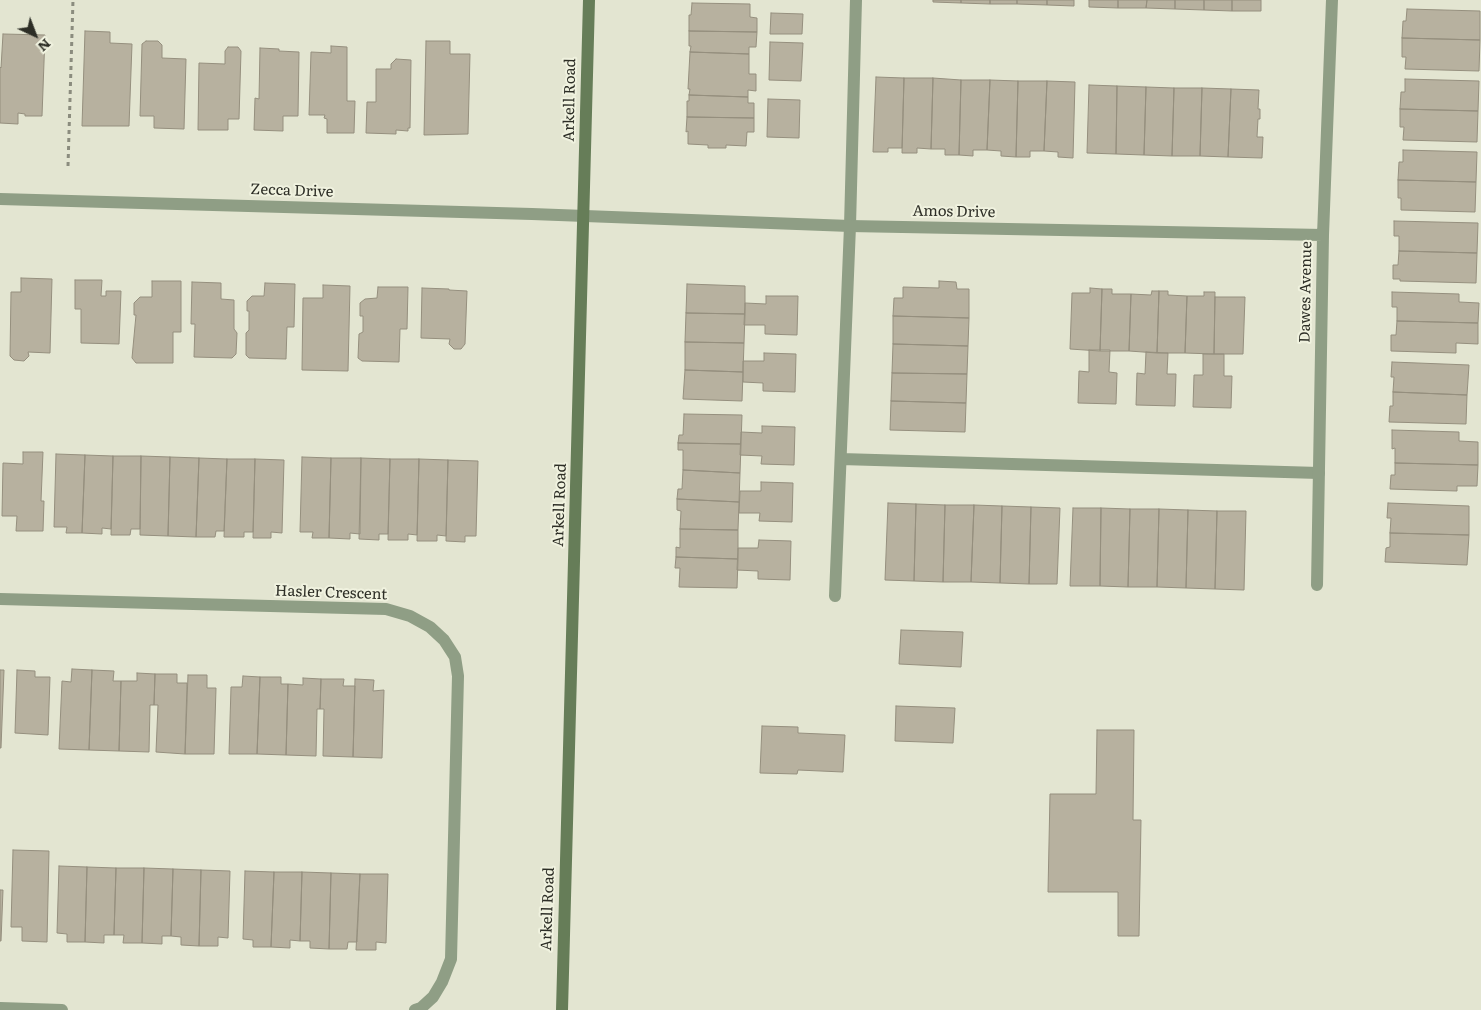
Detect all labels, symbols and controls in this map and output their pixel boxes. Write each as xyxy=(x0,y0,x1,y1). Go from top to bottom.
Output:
north arrow xyxy=(10,10,60,60)
text: N xyxy=(34,35,56,57)
street label: Arkell Road xyxy=(560,58,580,142)
street label: Zecca Drive xyxy=(250,181,334,201)
street label: Amos Drive xyxy=(912,202,996,222)
street label: Dawes Avenue xyxy=(1296,241,1316,343)
street label: Arkell Road xyxy=(550,463,570,547)
street label: Hasler Crescent xyxy=(275,582,387,604)
street label: Arkell Road xyxy=(538,867,558,951)

